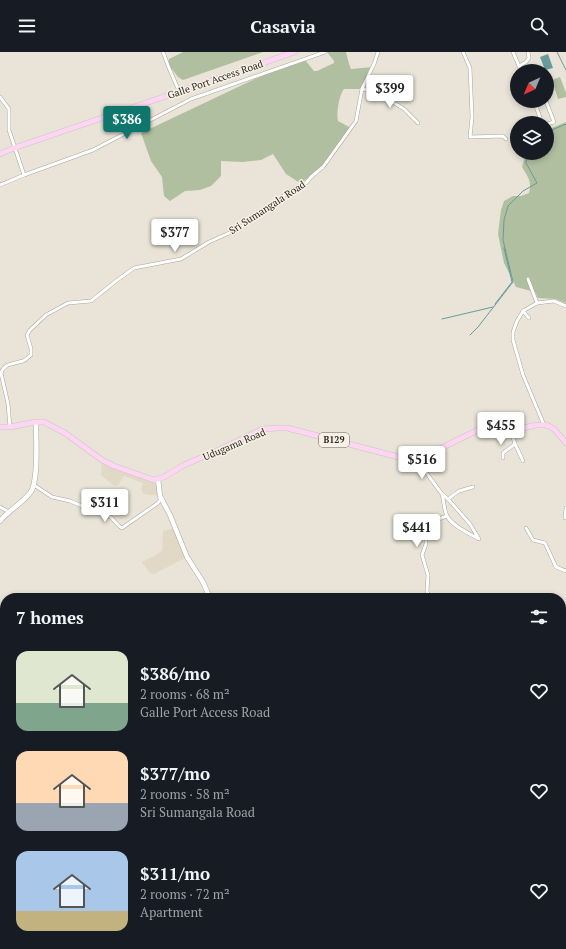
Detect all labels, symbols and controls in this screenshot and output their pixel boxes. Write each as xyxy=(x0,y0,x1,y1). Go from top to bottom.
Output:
text: Casavia xyxy=(250,14,316,38)
icon: menu xyxy=(16,15,38,37)
icon: search xyxy=(528,15,550,37)
street label: Galle Port Access Road xyxy=(166,57,265,102)
north arrow xyxy=(510,64,554,108)
map controls xyxy=(510,64,554,160)
pin: $399 xyxy=(366,75,414,109)
text: $399 xyxy=(375,79,405,97)
pin: $386 xyxy=(103,106,151,140)
text: $386 xyxy=(112,110,142,128)
button: layers xyxy=(510,116,554,160)
street label: Sri Sumangala Road xyxy=(227,178,308,237)
pin: $377 xyxy=(151,219,199,253)
text: $377 xyxy=(160,223,190,241)
pin: $455 xyxy=(477,412,525,446)
text: $455 xyxy=(486,416,516,434)
street label: Udugama Road xyxy=(201,425,268,463)
road number: B129 xyxy=(319,433,349,447)
pin: $516 xyxy=(398,446,446,480)
text: $516 xyxy=(407,450,437,468)
pin: $311 xyxy=(81,489,129,523)
text: $311 xyxy=(90,493,120,511)
pin: $441 xyxy=(393,514,441,548)
text: $441 xyxy=(402,518,432,536)
text: 7 homes xyxy=(16,606,84,629)
icon: filters xyxy=(528,606,550,628)
text: $386/mo xyxy=(140,662,210,685)
icon: home xyxy=(48,667,96,715)
icon: heart xyxy=(528,680,550,702)
text: 2 rooms · 68 m² xyxy=(140,685,230,703)
text: Galle Port Access Road xyxy=(140,703,270,721)
text: $377/mo xyxy=(140,762,210,785)
icon: home xyxy=(48,767,96,815)
icon: heart xyxy=(528,780,550,802)
text: 2 rooms · 58 m² xyxy=(140,785,230,803)
text: Sri Sumangala Road xyxy=(140,803,255,821)
text: $311/mo xyxy=(140,862,210,885)
icon: home xyxy=(48,867,96,915)
icon: heart xyxy=(528,880,550,902)
text: 2 rooms · 72 m² xyxy=(140,885,230,903)
text: Apartment xyxy=(140,903,203,921)

